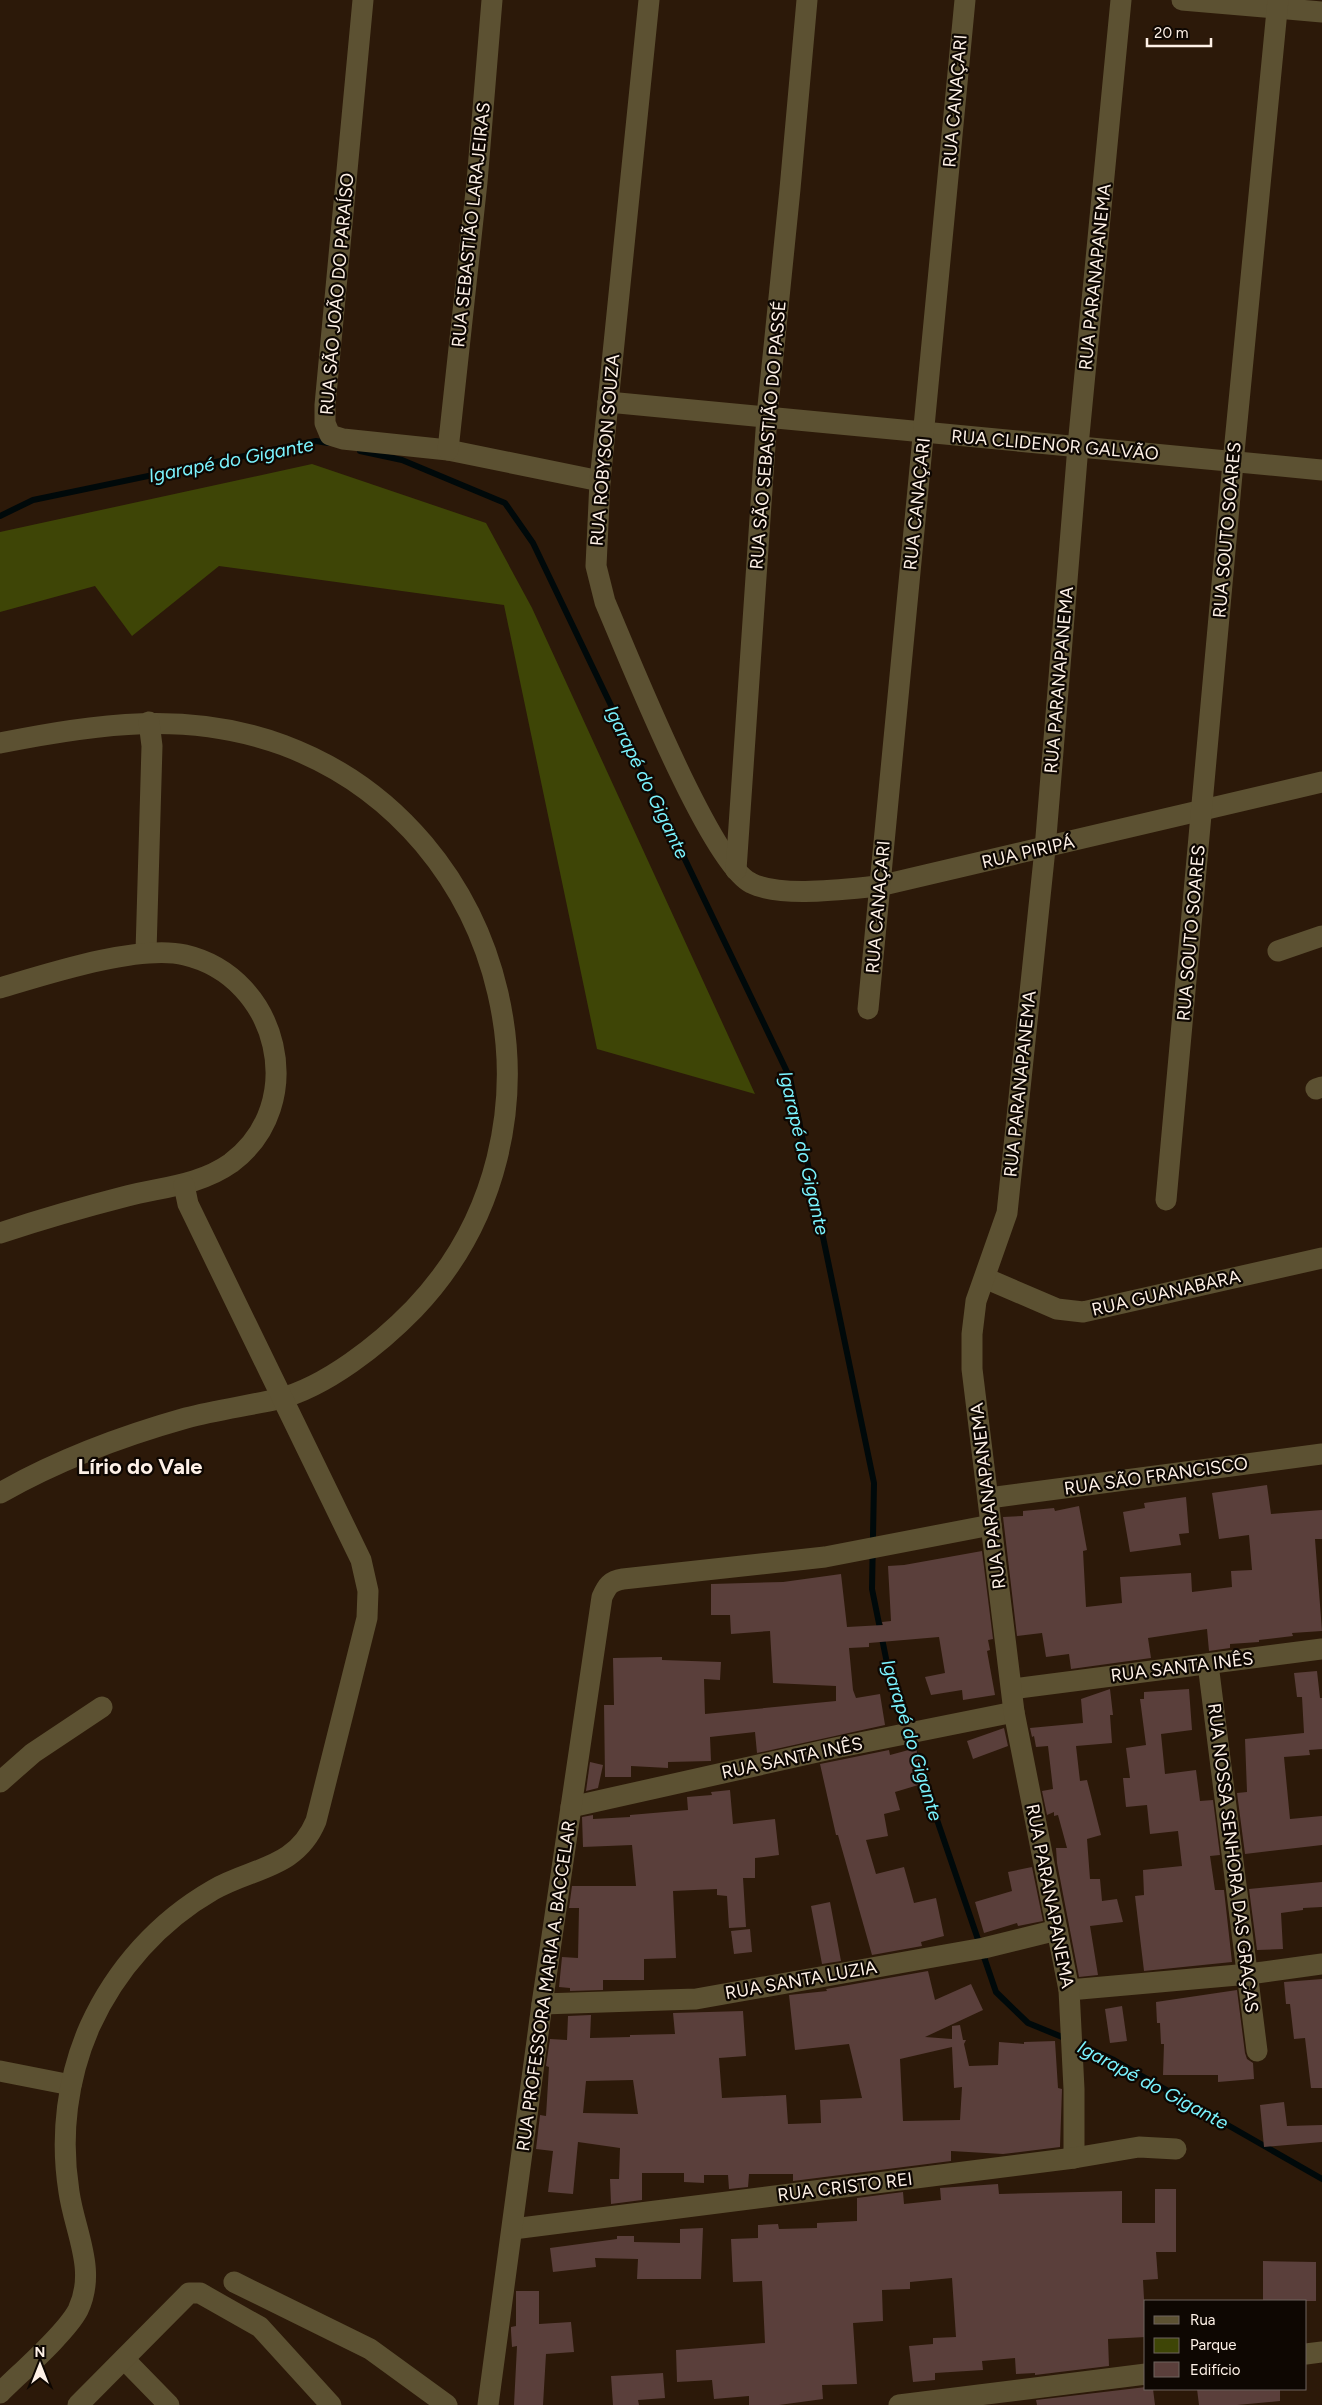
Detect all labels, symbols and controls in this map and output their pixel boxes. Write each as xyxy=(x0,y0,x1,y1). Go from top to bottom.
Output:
scale bar xyxy=(1147,15,1211,47)
text: 20 m xyxy=(1154,24,1188,42)
street label: RUA CANAÇARI xyxy=(938,34,972,168)
street label: RUA SEBASTIÃO LARAJEIRAS xyxy=(447,101,495,349)
street label: RUA SÃO JOÃO DO PARAÍSO xyxy=(315,172,359,416)
street label: RUA PARANAPANEMA xyxy=(1074,183,1116,371)
street label: RUA SÃO SEBASTIÃO DO PASSÉ xyxy=(745,300,791,570)
street label: RUA ROBYSON SOUZA xyxy=(586,353,624,547)
street label: RUA CLIDENOR GALVÃO xyxy=(950,425,1160,465)
water label: Igarapé do Gigante xyxy=(146,433,316,487)
street label: RUA CANAÇARI xyxy=(899,437,935,571)
street label: RUA SOUTO SOARES xyxy=(1208,441,1246,619)
street label: RUA PARANAPANEMA xyxy=(1040,586,1078,774)
water label: Igarapé do Gigante xyxy=(600,702,694,863)
street label: RUA PIRIPÁ xyxy=(979,831,1077,873)
street label: RUA CANAÇARI xyxy=(861,840,895,974)
street label: RUA SOUTO SOARES xyxy=(1172,844,1210,1022)
street label: RUA PARANAPANEMA xyxy=(999,990,1041,1178)
water label: Igarapé do Gigante xyxy=(774,1069,834,1238)
street label: RUA GUANABARA xyxy=(1089,1265,1243,1321)
street label: RUA PARANAPANEMA xyxy=(966,1402,1010,1590)
street label: RUA SÃO FRANCISCO xyxy=(1063,1452,1249,1500)
district label: Lírio do Vale xyxy=(77,1453,203,1480)
street label: RUA SANTA INÊS xyxy=(1109,1647,1255,1687)
water label: Igarapé do Gigante xyxy=(876,1656,948,1824)
street label: RUA NOSSA SENHORA DAS GRAÇAS xyxy=(1203,1702,1263,2014)
street label: RUA SANTA INÊS xyxy=(719,1732,865,1784)
street label: RUA PARANAPANEMA xyxy=(1021,1802,1079,1990)
street label: RUA PROFESSORA MARIA A. BACCELAR xyxy=(512,1819,580,2153)
street label: RUA SANTA LUZIA xyxy=(723,1956,879,2004)
water label: Igarapé do Gigante xyxy=(1074,2035,1233,2135)
street label: RUA CRISTO REI xyxy=(776,2168,914,2206)
legend xyxy=(1144,2300,1307,2390)
text: Rua xyxy=(1190,2311,1215,2329)
text: Parque xyxy=(1190,2336,1237,2354)
north arrow xyxy=(15,2340,65,2390)
text: N xyxy=(35,2344,45,2361)
text: Edifício xyxy=(1190,2361,1241,2379)

